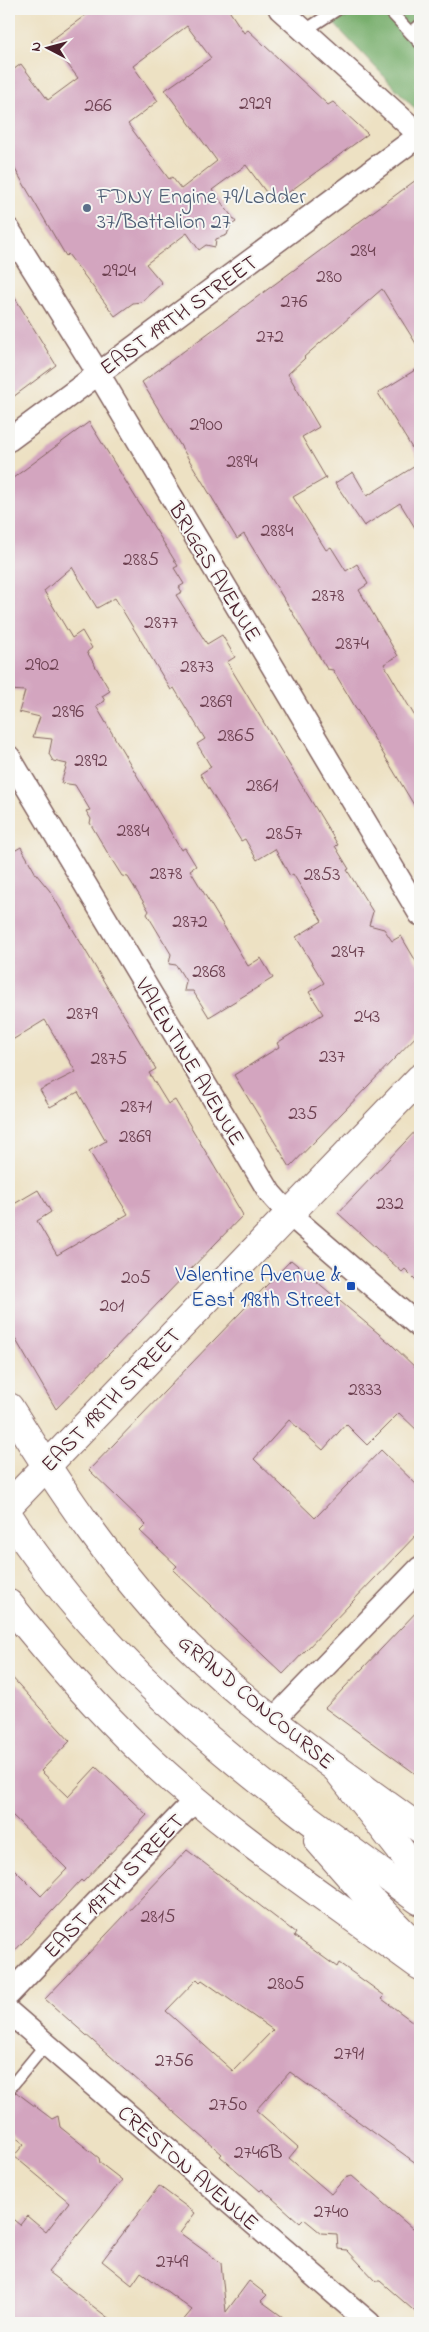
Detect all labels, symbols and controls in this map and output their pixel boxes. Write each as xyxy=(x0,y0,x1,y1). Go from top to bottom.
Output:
north arrow xyxy=(22,22,72,72)
text: N xyxy=(26,41,47,53)
house number: 2929 xyxy=(239,90,271,119)
house number: 266 xyxy=(84,92,112,121)
place label: FDNY Engine 79/Ladder 37/Battalion 27 xyxy=(96,182,306,239)
marker: FDNY Engine 79/Ladder 37/Battalion 27 xyxy=(81,202,93,214)
house number: 284 xyxy=(350,237,376,266)
street label: EAST 199TH STREET xyxy=(94,248,266,385)
house number: 2924 xyxy=(102,257,136,286)
house number: 280 xyxy=(316,263,342,292)
house number: 276 xyxy=(281,288,308,317)
house number: 272 xyxy=(256,323,284,352)
house number: 2900 xyxy=(189,411,223,440)
house number: 2894 xyxy=(226,448,258,477)
street label: BRIGGS AVENUE xyxy=(159,496,268,649)
house number: 2884 xyxy=(260,517,294,546)
house number: 2885 xyxy=(123,546,159,575)
house number: 2878 xyxy=(311,582,345,611)
house number: 2877 xyxy=(144,609,178,638)
house number: 2874 xyxy=(335,630,369,659)
house number: 2902 xyxy=(25,651,59,680)
house number: 2873 xyxy=(180,653,214,682)
house number: 2869 xyxy=(200,688,232,717)
house number: 2896 xyxy=(52,698,84,727)
house number: 2865 xyxy=(217,722,255,751)
house number: 2892 xyxy=(74,747,108,776)
house number: 2861 xyxy=(246,772,278,801)
house number: 2884 xyxy=(116,817,150,846)
house number: 2857 xyxy=(265,820,303,849)
house number: 2878 xyxy=(149,860,183,889)
house number: 2853 xyxy=(303,861,341,890)
house number: 2872 xyxy=(172,908,208,937)
house number: 2847 xyxy=(331,938,365,967)
house number: 2868 xyxy=(192,958,226,987)
street label: VALENTINE AVENUE xyxy=(125,972,251,1153)
house number: 2879 xyxy=(66,1000,98,1029)
house number: 243 xyxy=(354,1003,380,1032)
house number: 237 xyxy=(319,1043,345,1072)
house number: 2875 xyxy=(90,1045,128,1074)
house number: 2871 xyxy=(120,1093,152,1122)
house number: 235 xyxy=(288,1100,318,1129)
house number: 2869 xyxy=(119,1123,151,1152)
house number: 232 xyxy=(376,1190,404,1219)
place label: Valentine Avenue & East 198th Street xyxy=(174,1260,342,1317)
house number: 205 xyxy=(121,1264,151,1293)
marker: Valentine Avenue & East 198th Street xyxy=(345,1280,357,1292)
house number: 201 xyxy=(100,1292,124,1321)
street label: EAST 198TH STREET xyxy=(35,1321,190,1481)
house number: 2833 xyxy=(348,1376,382,1405)
street label: GRAND CONCOURSE xyxy=(170,1628,340,1779)
street label: EAST 197TH STREET xyxy=(37,1807,193,1967)
house number: 2815 xyxy=(140,1903,176,1932)
house number: 2805 xyxy=(267,1970,305,1999)
house number: 2791 xyxy=(334,2040,364,2069)
house number: 2756 xyxy=(155,2047,193,2076)
house number: 2750 xyxy=(209,2091,247,2120)
street label: CRESTON AVENUE xyxy=(109,2099,265,2240)
house number: 2746B xyxy=(234,2139,282,2168)
house number: 2740 xyxy=(313,2198,349,2227)
house number: 2749 xyxy=(156,2248,188,2277)

